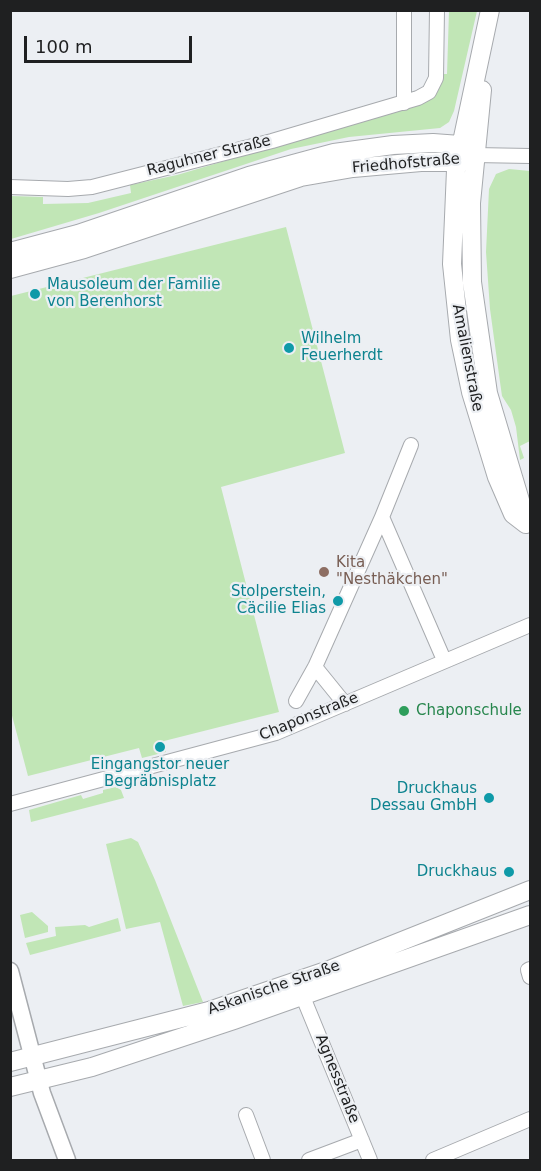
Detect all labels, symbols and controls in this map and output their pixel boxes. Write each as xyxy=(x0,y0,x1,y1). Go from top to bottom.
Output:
scale bar xyxy=(27,24,195,62)
text: 100 m xyxy=(35,36,93,57)
street label: Raguhner Straße xyxy=(145,132,273,180)
street label: Friedhofstraße xyxy=(351,150,461,178)
place label: Mausoleum der Familie von Berenhorst xyxy=(47,276,220,311)
marker: Mausoleum der Familie von Berenhorst xyxy=(28,287,42,301)
street label: Amalienstraße xyxy=(448,303,486,413)
place label: Wilhelm Feuerherdt xyxy=(301,330,383,365)
marker: Wilhelm Feuerherdt xyxy=(282,341,296,355)
place label: Kita "Nesthäkchen" xyxy=(336,554,448,589)
marker: Kita "Nesthäkchen" xyxy=(317,565,331,579)
place label: Stolperstein, Cäcilie Elias xyxy=(231,583,326,618)
marker: Stolperstein, Cäcilie Elias xyxy=(331,594,345,608)
street label: Chaponstraße xyxy=(257,689,361,745)
place label: Chaponschule xyxy=(416,702,522,720)
marker: Chaponschule xyxy=(397,704,411,718)
marker: Eingangstor neuer Begräbnisplatz xyxy=(153,740,167,754)
place label: Eingangstor neuer Begräbnisplatz xyxy=(91,756,229,791)
place label: Druckhaus Dessau GmbH xyxy=(370,780,477,815)
marker: Druckhaus Dessau GmbH xyxy=(482,791,496,805)
place label: Druckhaus xyxy=(417,863,497,881)
marker: Druckhaus xyxy=(502,865,516,879)
street label: Askanische Straße xyxy=(206,957,342,1019)
street label: Agnesstraße xyxy=(311,1032,363,1126)

